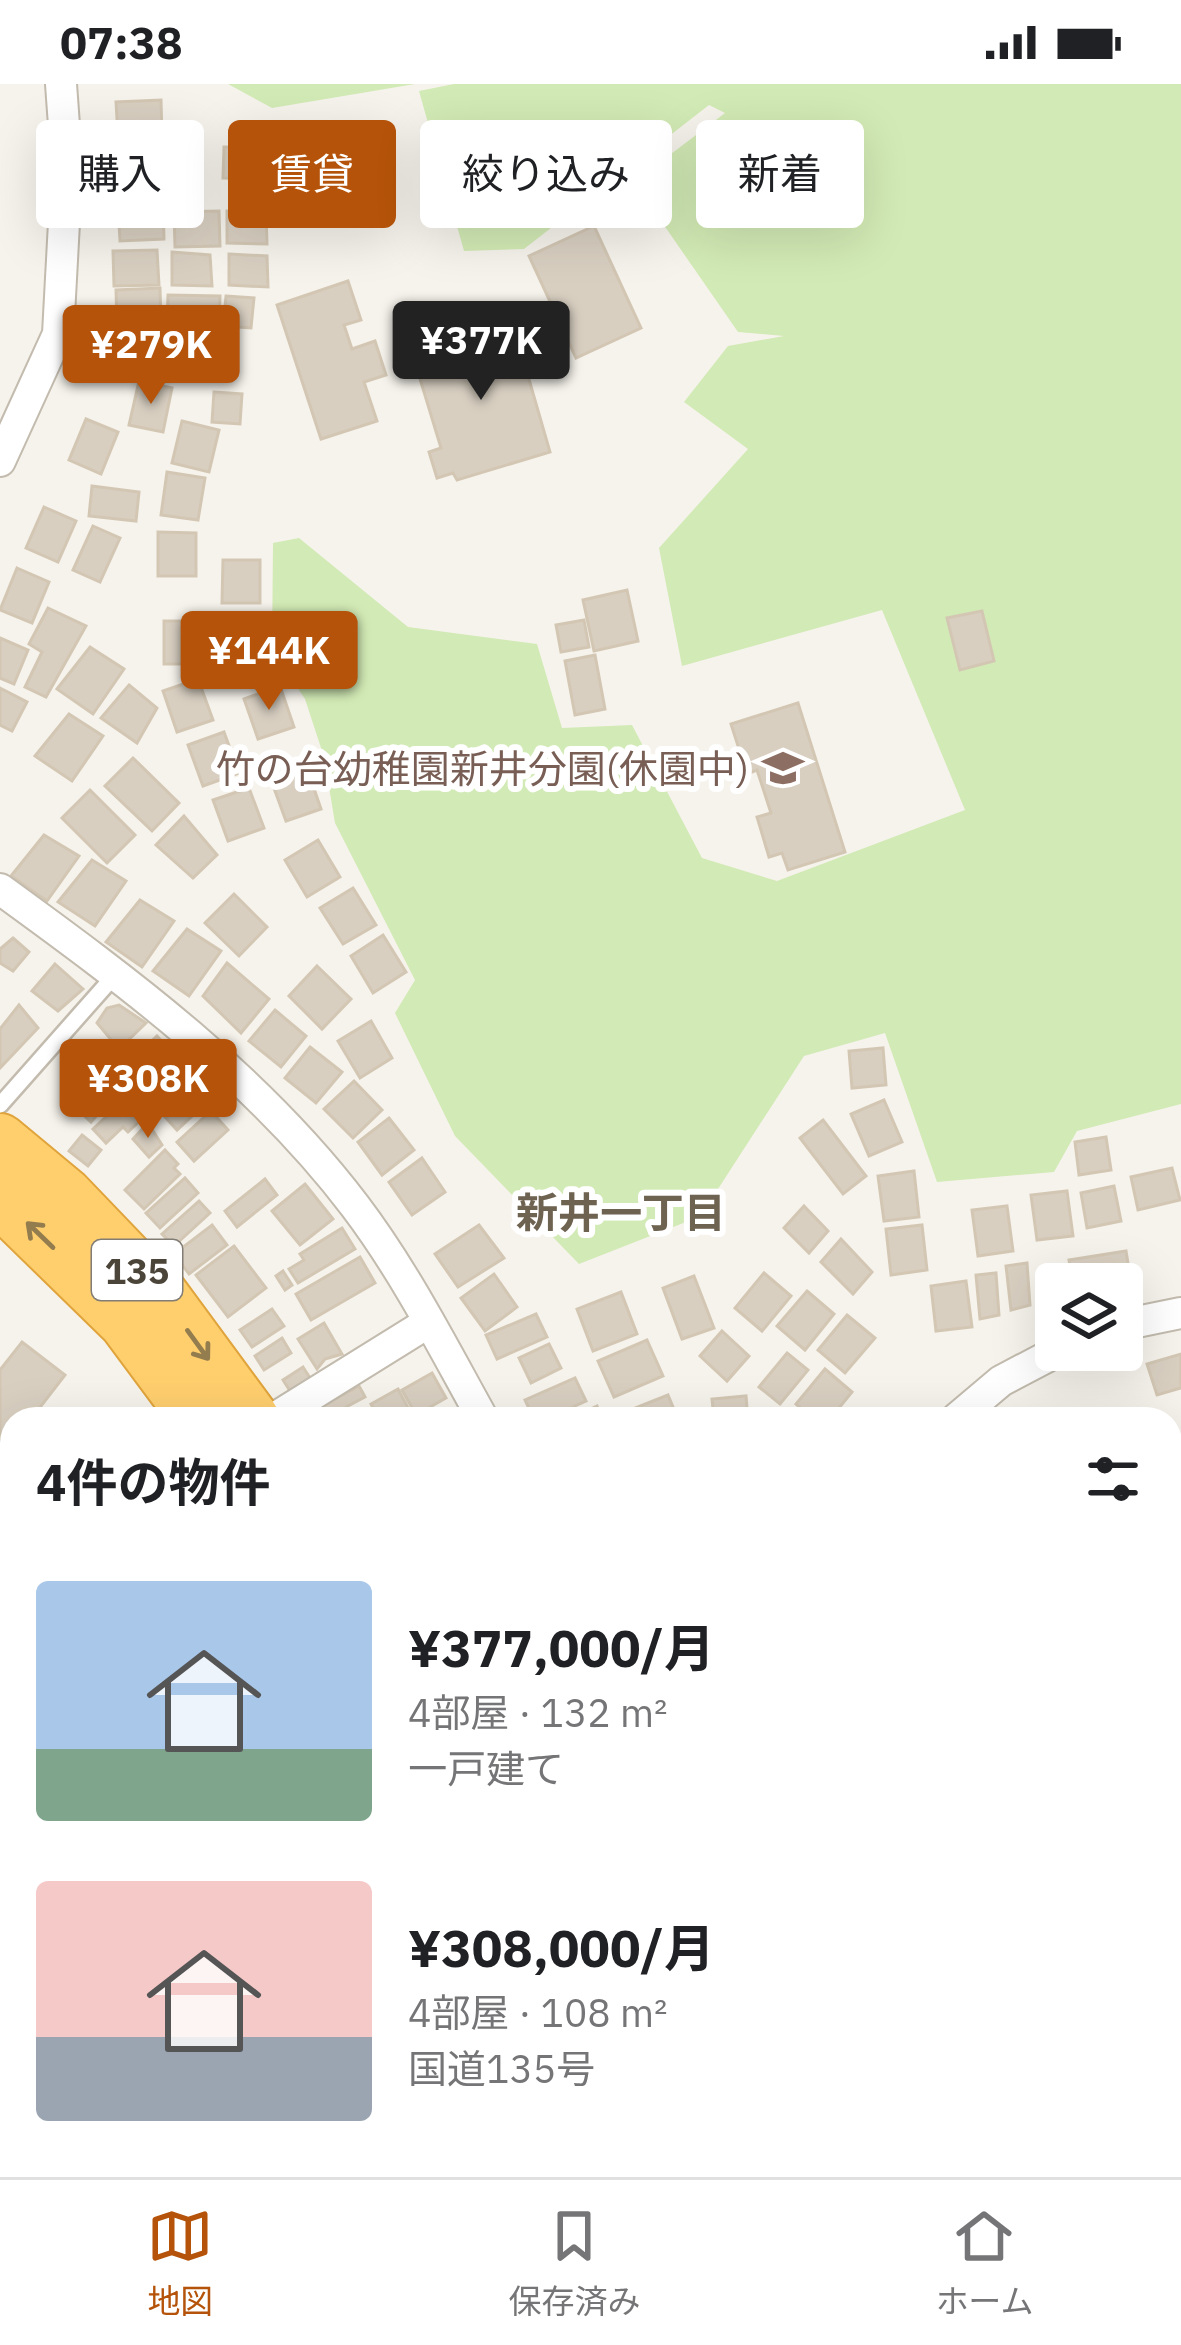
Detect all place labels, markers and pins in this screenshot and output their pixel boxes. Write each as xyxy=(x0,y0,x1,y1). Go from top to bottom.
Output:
pin: ¥377K xyxy=(397,301,565,403)
pin: ¥279K xyxy=(67,305,235,407)
pin: ¥144K xyxy=(185,611,353,713)
place label: 竹の台幼稚園新井分園(休園中) xyxy=(216,743,749,794)
school or university icon: 竹の台幼稚園新井分園(休園中) xyxy=(760,745,806,791)
pin: ¥308K xyxy=(64,1039,232,1141)

